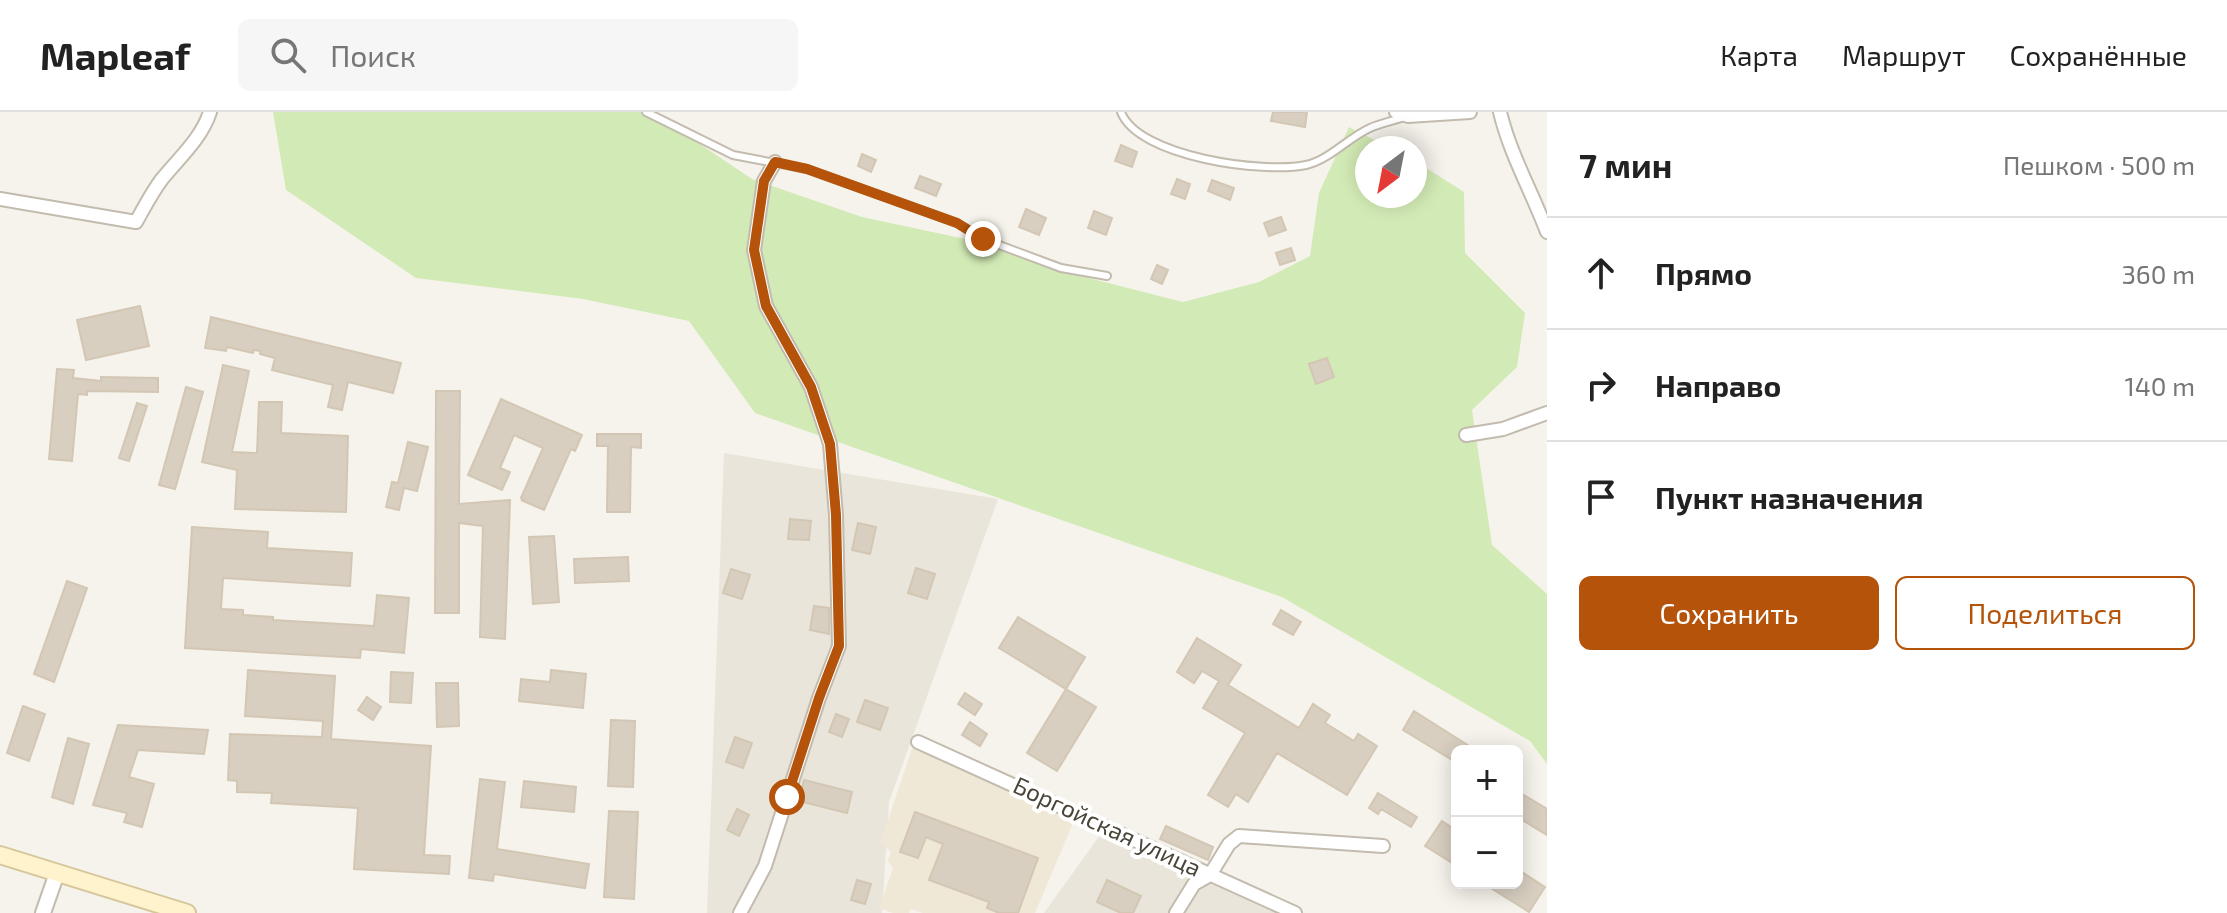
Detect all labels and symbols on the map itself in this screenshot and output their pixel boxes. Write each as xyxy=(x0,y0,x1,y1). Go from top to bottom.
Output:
north arrow xyxy=(1355,136,1427,208)
route end xyxy=(965,221,1001,257)
street label: Боргойская улица xyxy=(1009,769,1206,883)
route start xyxy=(769,779,805,815)

